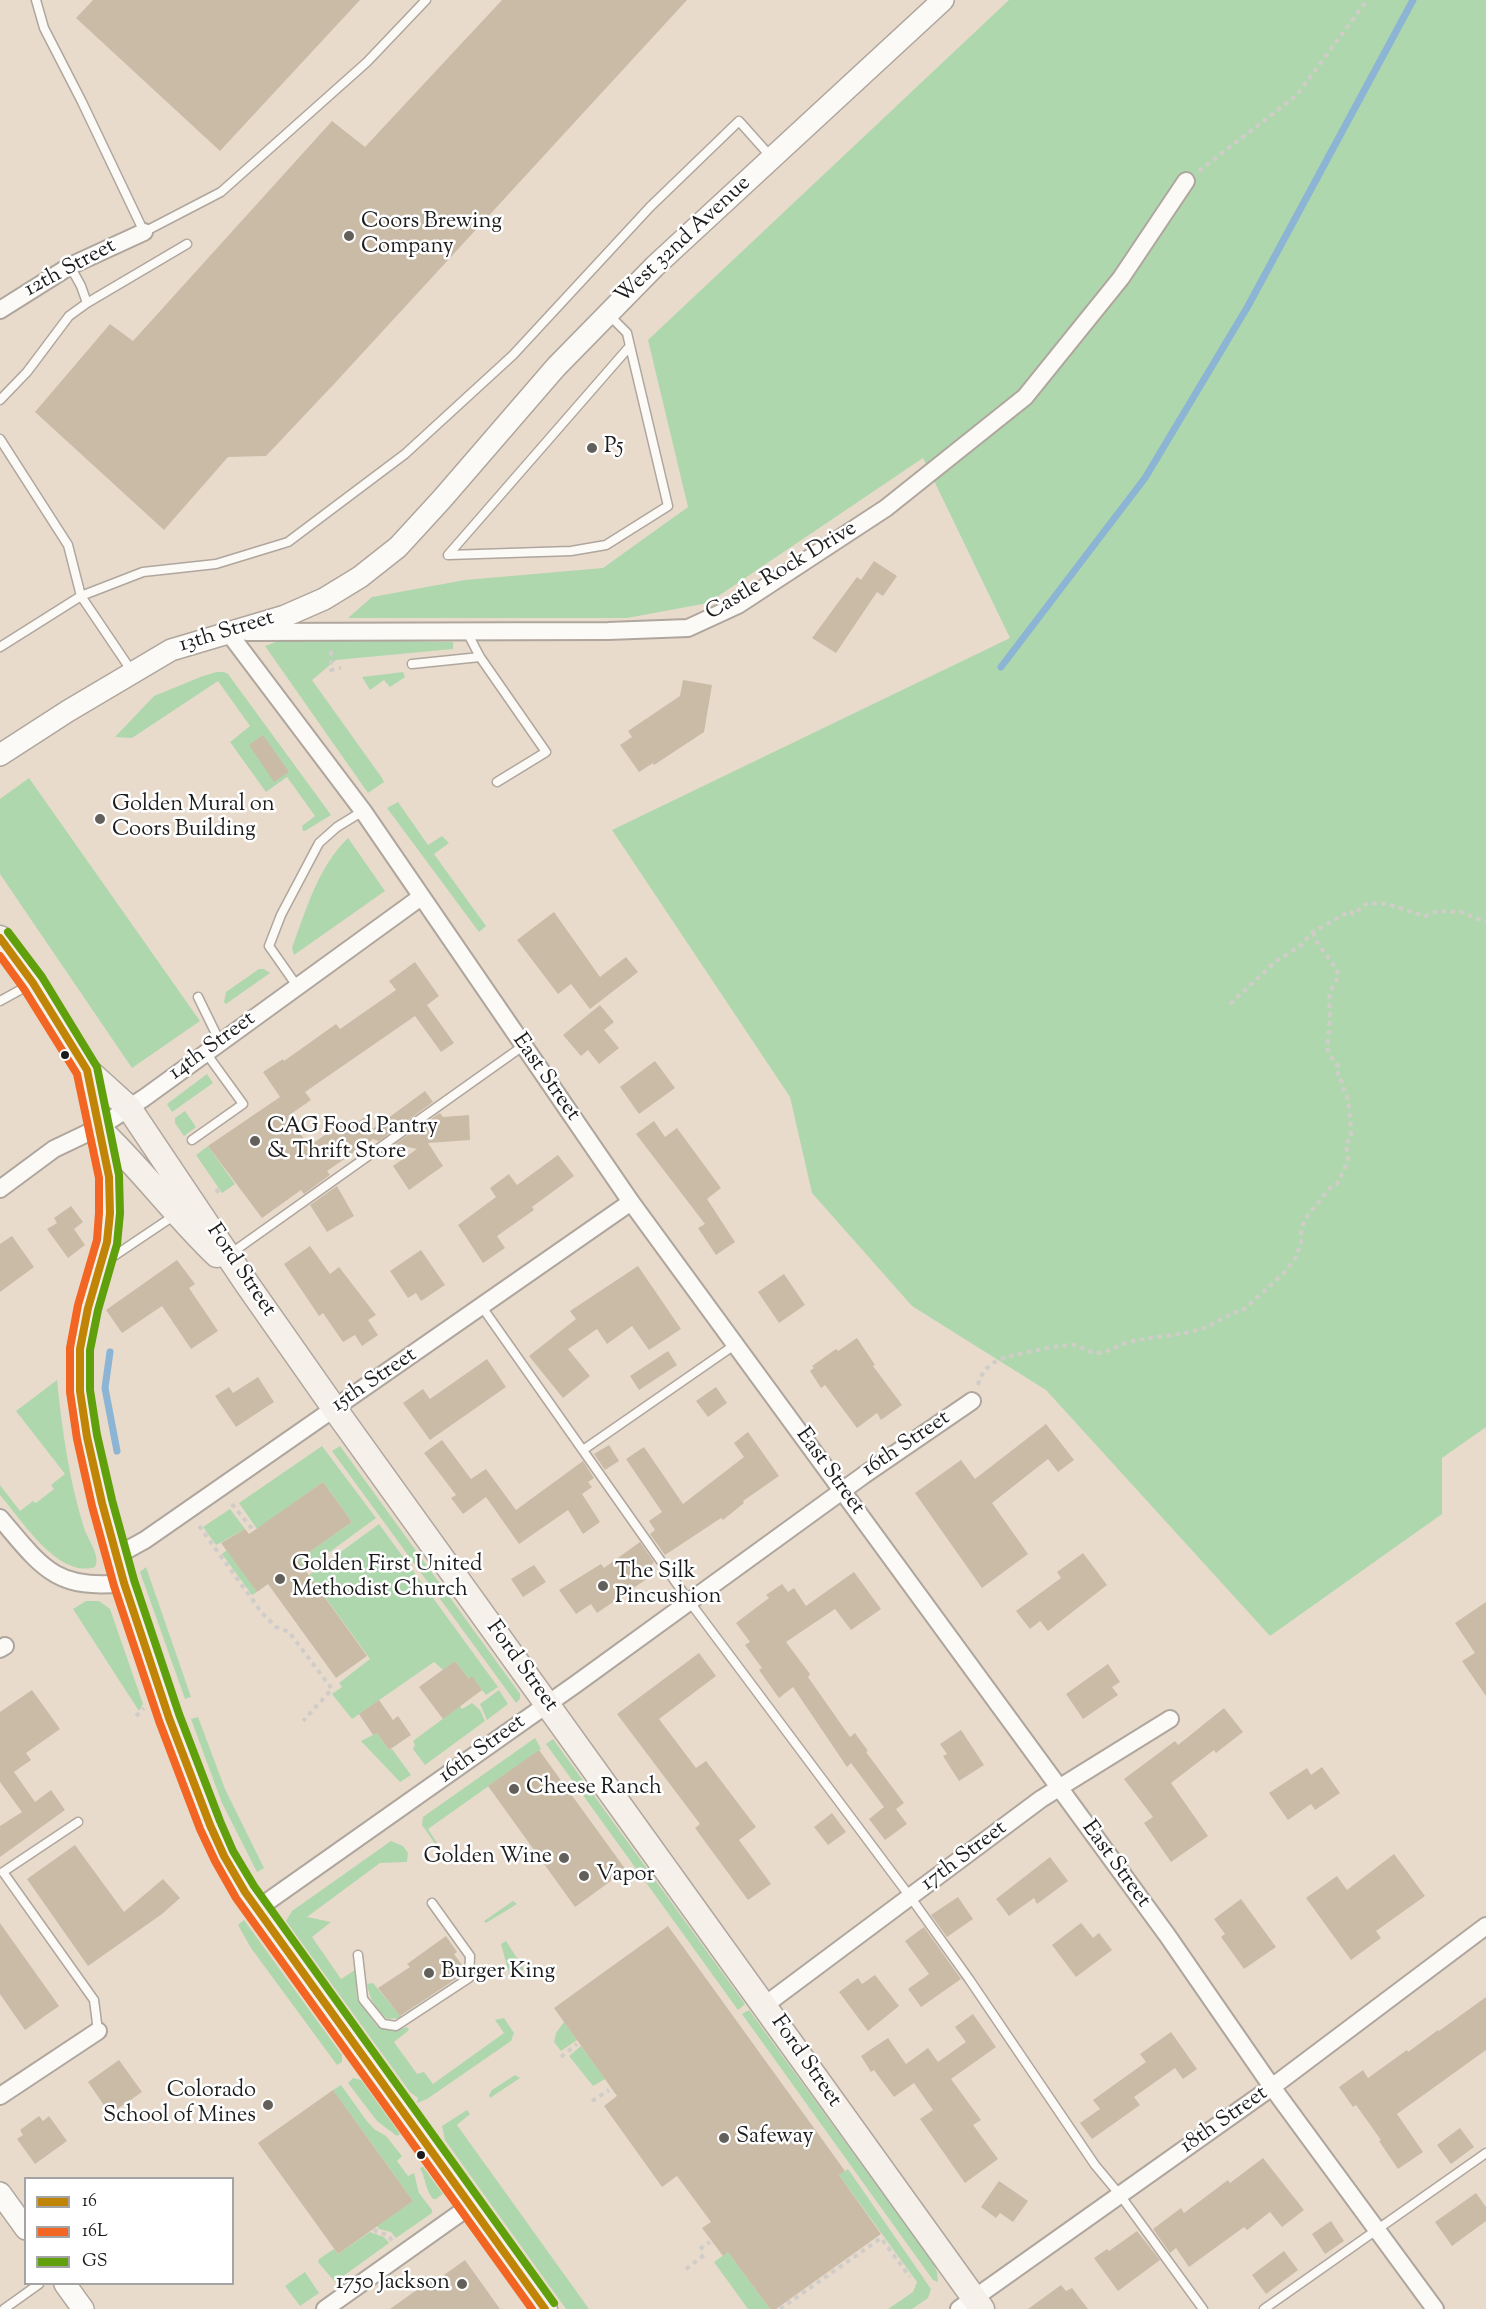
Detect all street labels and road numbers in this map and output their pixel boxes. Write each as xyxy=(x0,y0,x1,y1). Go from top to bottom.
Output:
street label: West 32nd Avenue xyxy=(611,171,757,311)
street label: 12th Street xyxy=(21,234,121,304)
street label: Castle Rock Drive xyxy=(702,517,862,627)
street label: 13th Street xyxy=(176,606,278,660)
street label: 14th Street xyxy=(165,1007,261,1087)
street label: East Street xyxy=(505,1029,585,1127)
street label: Ford Street xyxy=(199,1220,281,1322)
street label: 15th Street xyxy=(327,1343,423,1419)
street label: 16th Street xyxy=(858,1406,956,1484)
street label: East Street xyxy=(789,1423,869,1521)
street label: Ford Street xyxy=(479,1616,563,1718)
street label: 16th Street xyxy=(435,1710,531,1790)
street label: 17th Street xyxy=(917,1816,1013,1898)
street label: East Street xyxy=(1075,1816,1155,1914)
street label: Ford Street xyxy=(764,2011,846,2113)
street label: 18th Street xyxy=(1176,2081,1274,2161)

